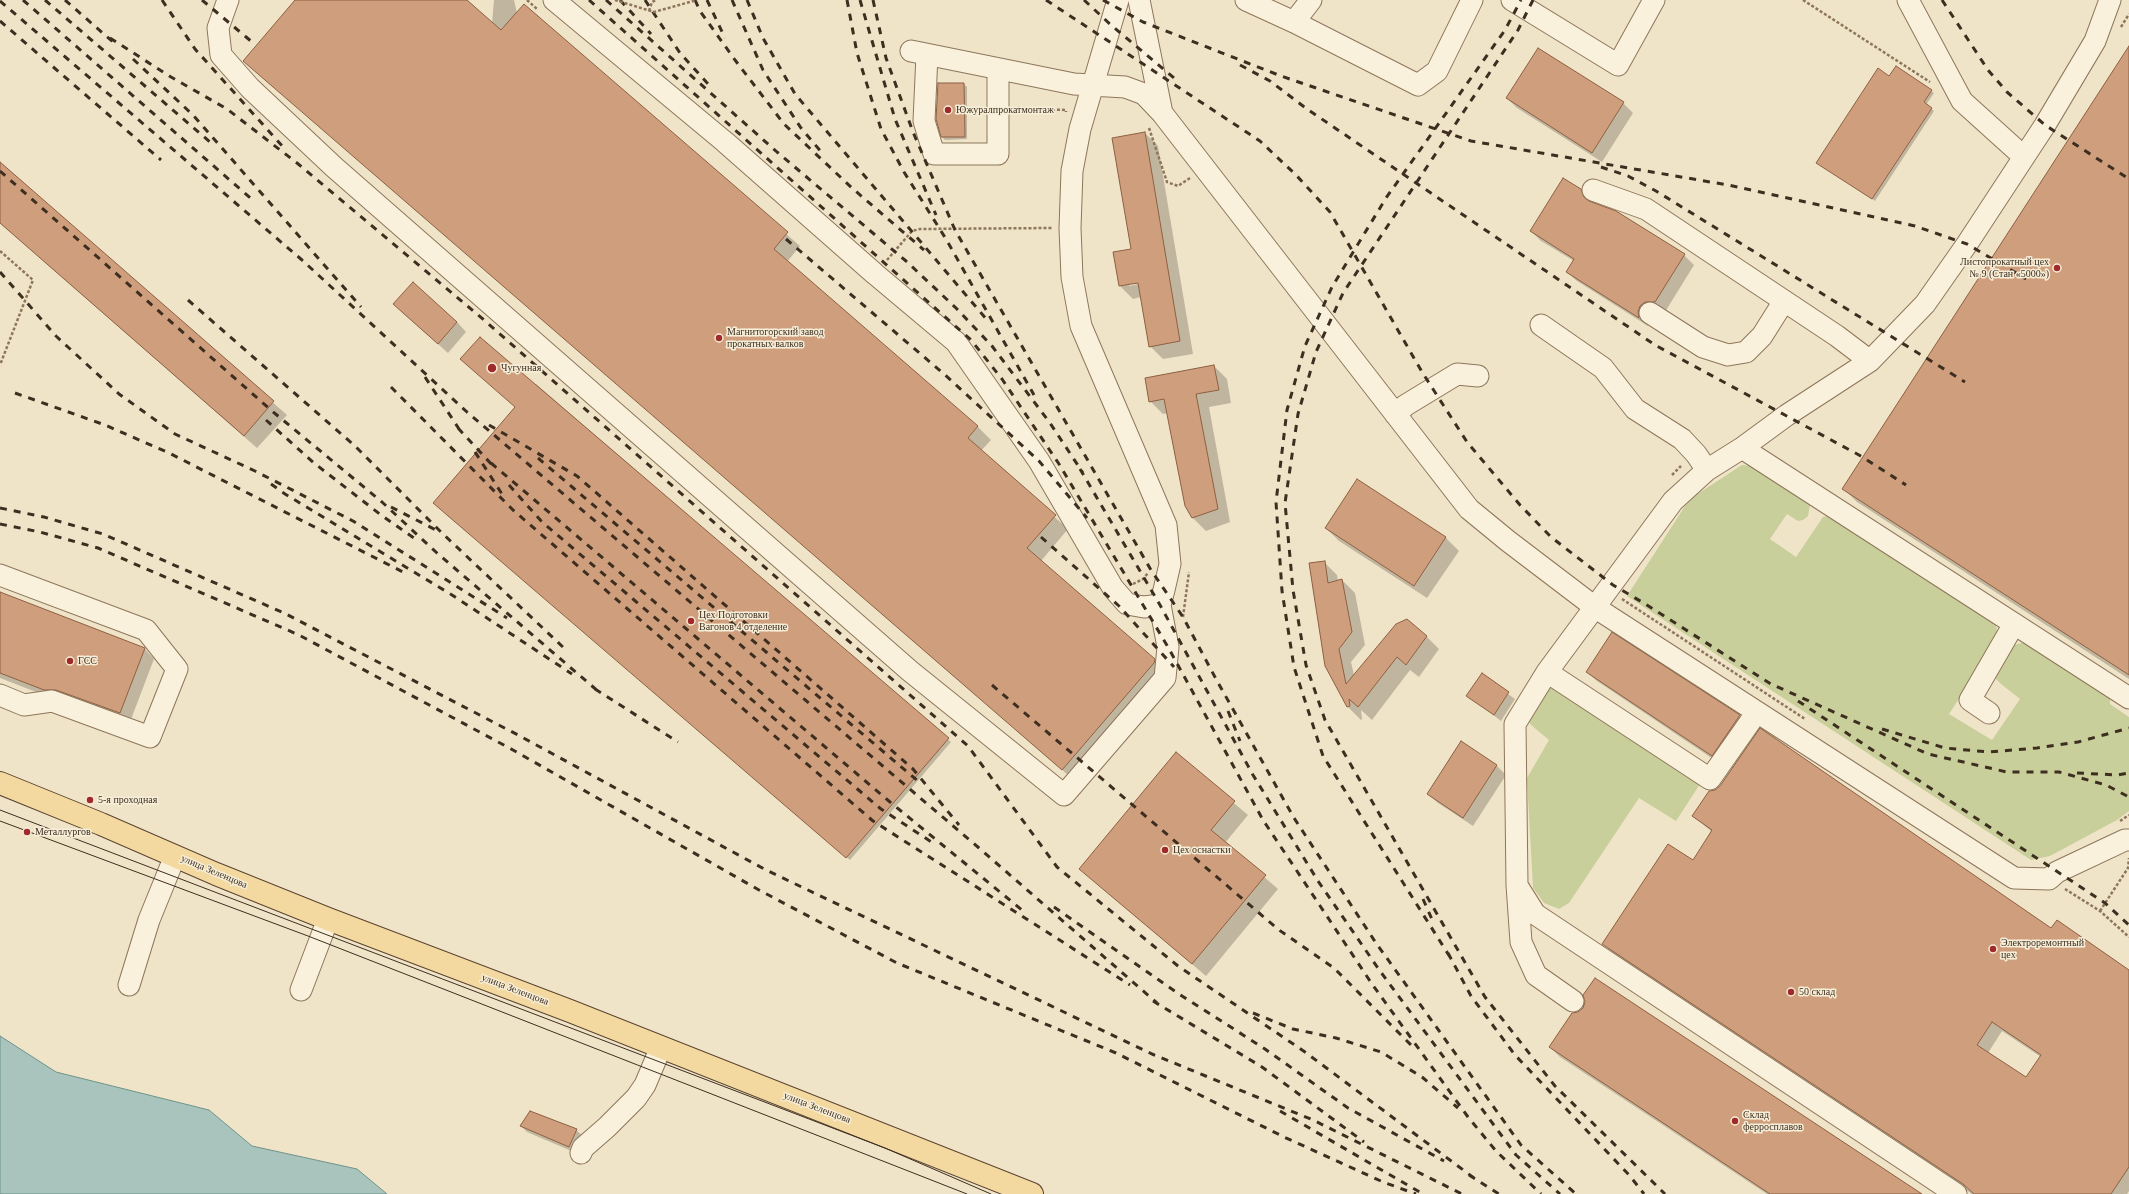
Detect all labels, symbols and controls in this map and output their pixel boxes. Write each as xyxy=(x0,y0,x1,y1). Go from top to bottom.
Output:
place label: Южуралпрокатмонтаж xyxy=(956,104,1054,116)
marker: Южуралпрокатмонтаж xyxy=(943,105,953,115)
place label: Листопрокатный цех № 9 (Стан «5000») xyxy=(1960,256,2049,280)
marker: Листопрокатный цех № 9 (Стан «5000») xyxy=(2052,263,2062,273)
place label: Магнитогорский завод прокатных валков xyxy=(727,326,824,350)
marker: Магнитогорский завод прокатных валков xyxy=(714,333,724,343)
marker: Чугунная xyxy=(486,362,498,374)
place label: Чугунная xyxy=(501,362,541,374)
place label: Цех Подготовки Вагонов 4 отделение xyxy=(699,609,787,632)
marker: Цех Подготовки Вагонов 4 отделение xyxy=(686,616,696,626)
place label: ГСС xyxy=(78,655,97,667)
marker: ГСС xyxy=(65,656,75,666)
place label: 5-я проходная xyxy=(98,794,157,806)
marker: 5-я проходная xyxy=(85,795,95,805)
place label: Металлургов xyxy=(35,826,91,838)
marker: Металлургов xyxy=(22,827,32,837)
place label: Цех оснастки xyxy=(1173,844,1231,856)
marker: Цех оснастки xyxy=(1160,845,1170,855)
street label: улица Зеленцова xyxy=(179,853,249,891)
place label: Электроремонтный цех xyxy=(2001,937,2084,960)
marker: Электроремонтный цех xyxy=(1988,944,1998,954)
street label: улица Зеленцова xyxy=(480,972,550,1008)
place label: 50 склад xyxy=(1799,986,1835,998)
marker: 50 склад xyxy=(1786,987,1796,997)
street label: улица Зеленцова xyxy=(782,1090,852,1126)
place label: Склад ферросплавов xyxy=(1743,1109,1803,1132)
marker: Склад ферросплавов xyxy=(1730,1116,1740,1126)

